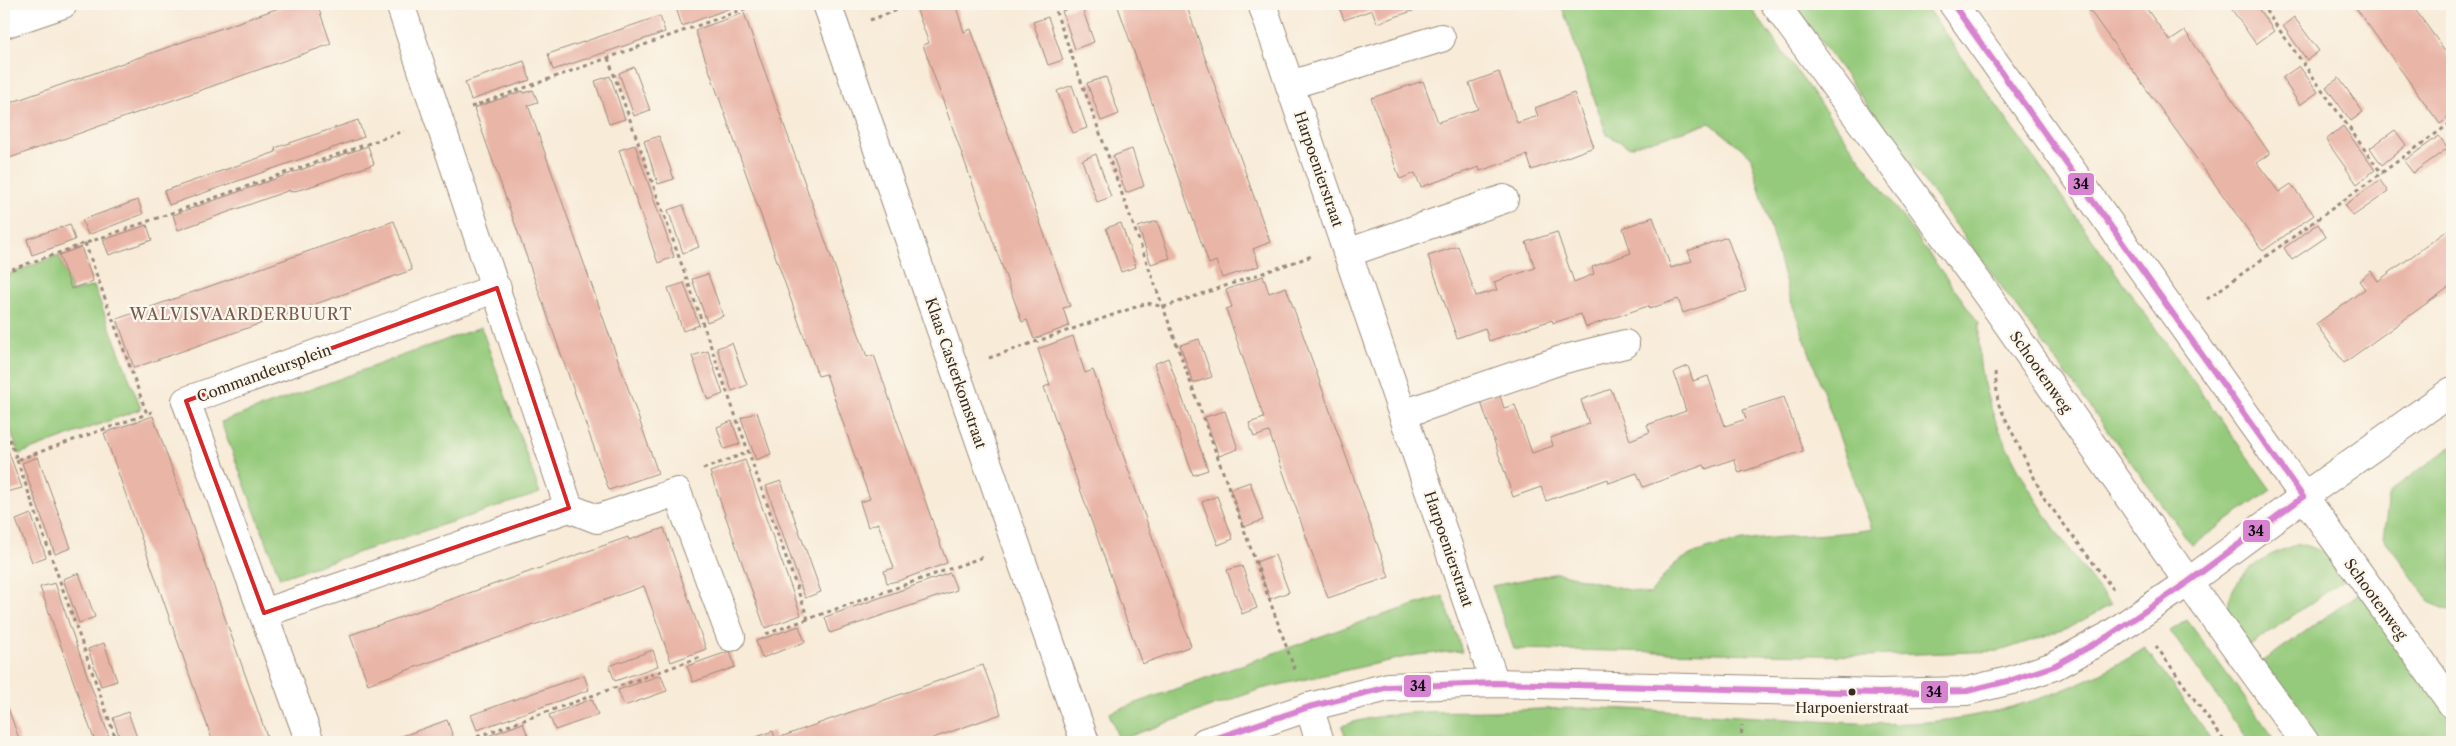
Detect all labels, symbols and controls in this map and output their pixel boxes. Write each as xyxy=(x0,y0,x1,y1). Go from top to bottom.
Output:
street label: Harpoenierstraat xyxy=(1290,108,1348,230)
line badge: 34 xyxy=(2067,172,2095,196)
text: 34 xyxy=(2073,175,2089,193)
street label: Klaas Casterkomstraat xyxy=(921,295,991,452)
district label: WALVISVAARDERBUURT xyxy=(129,304,352,324)
street label: Schootenweg xyxy=(2006,327,2076,417)
street label: Commandeursplein xyxy=(194,340,334,406)
street label: Harpoenierstraat xyxy=(1420,488,1478,610)
line badge: 34 xyxy=(2242,519,2271,543)
text: 34 xyxy=(2248,522,2264,540)
street label: Schootenweg xyxy=(2340,555,2412,643)
line badge: 34 xyxy=(1403,674,1432,698)
text: 34 xyxy=(1410,677,1426,695)
line badge: 34 xyxy=(1920,680,1949,704)
text: 34 xyxy=(1926,683,1942,701)
marker: Harpoenierstraat xyxy=(1847,687,1857,697)
place label: Harpoenierstraat xyxy=(1795,699,1909,717)

